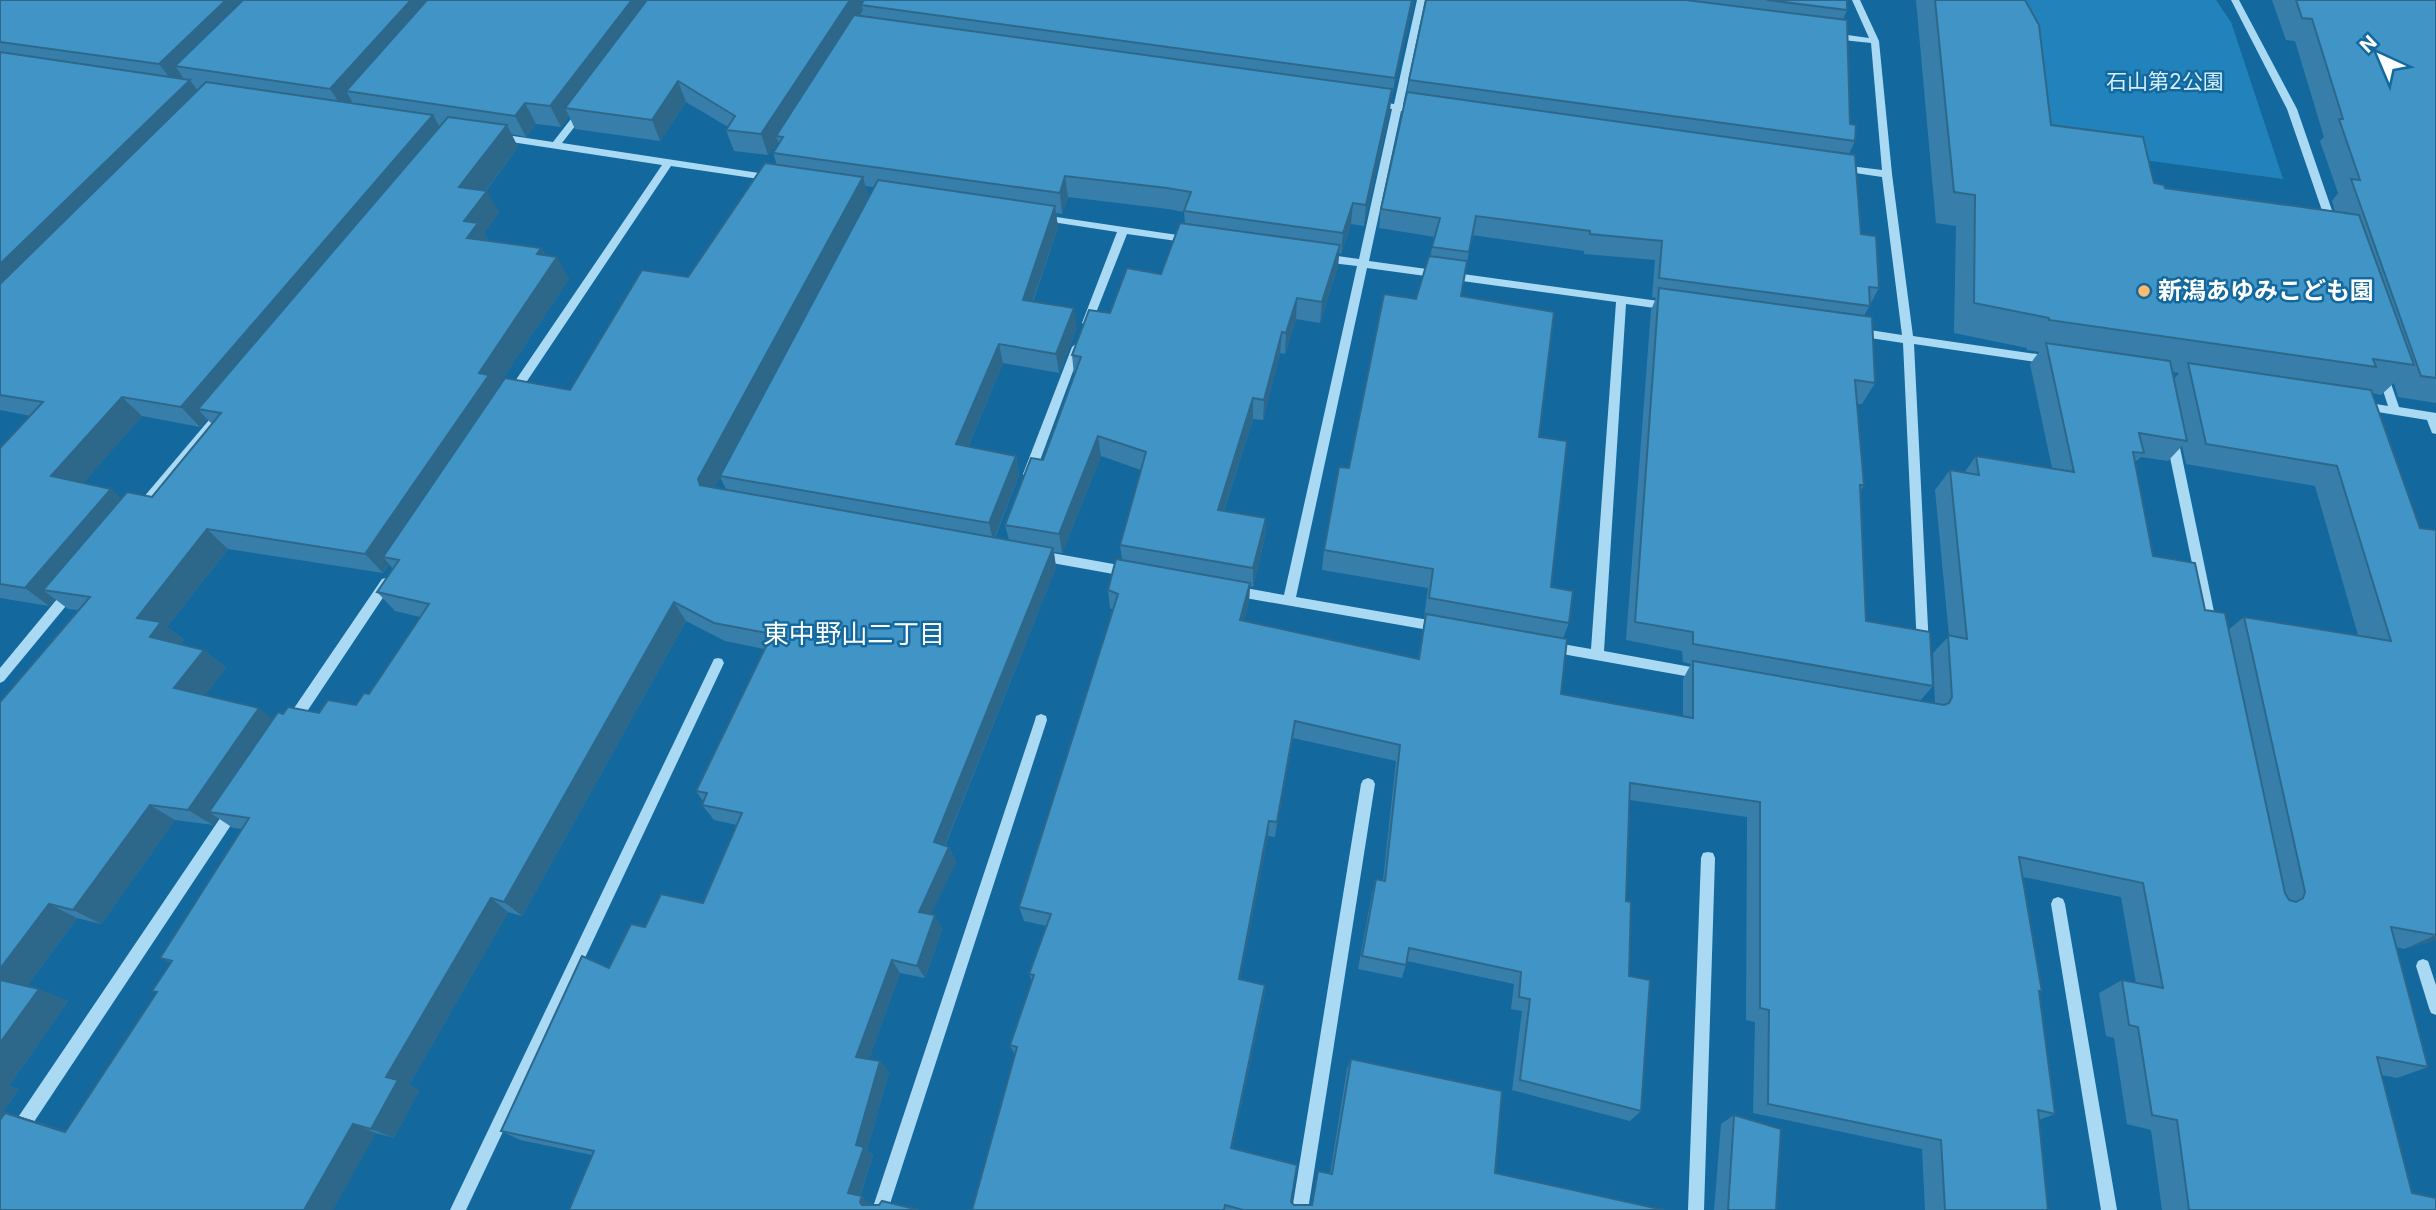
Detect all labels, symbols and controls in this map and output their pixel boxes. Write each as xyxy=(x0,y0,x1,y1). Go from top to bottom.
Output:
north arrow xyxy=(2345,21,2415,91)
text: N xyxy=(2355,31,2382,57)
park label: 石山第2公園 xyxy=(2106,69,2224,94)
place label: 新潟あゆみこども園 xyxy=(2158,276,2374,305)
marker: 新潟あゆみこども園 xyxy=(2136,283,2152,299)
district label: 東中野山二丁目 xyxy=(763,618,945,649)

